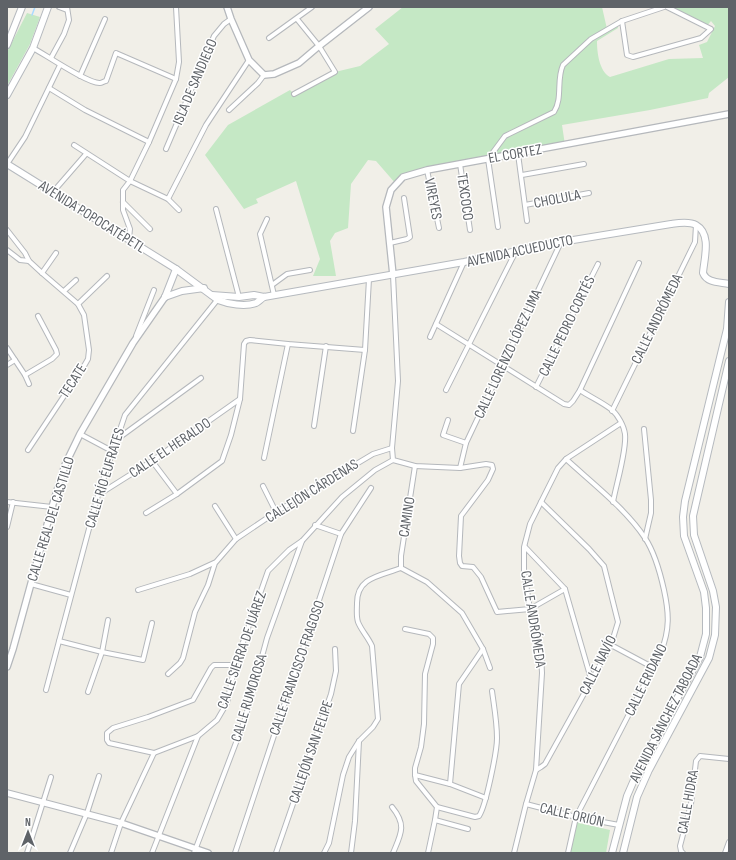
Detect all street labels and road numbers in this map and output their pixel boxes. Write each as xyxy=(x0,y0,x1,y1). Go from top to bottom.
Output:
street label: ISLA DE SANDIEGO xyxy=(168,36,222,128)
street label: EL CORTEZ xyxy=(487,140,543,168)
street label: TEXCOCO xyxy=(452,172,478,222)
street label: AVENIDA POPOCATÉPETL xyxy=(34,176,149,258)
street label: VIREYES xyxy=(420,177,446,221)
street label: CHOLULA xyxy=(532,185,583,213)
street label: AVENIDA ACUEDUCTO xyxy=(464,230,575,272)
street label: CALLE ANDRÓMEDA xyxy=(627,270,687,367)
street label: CALLE PEDRO CORTÉS xyxy=(534,272,600,380)
street label: CALLE LORENZO LÓPEZ LIMA xyxy=(470,286,547,422)
street label: TECATE xyxy=(55,360,91,402)
street label: CALLE EL HERALDO xyxy=(125,414,215,482)
street label: CALLE RÍO ÉUFRATES xyxy=(81,426,129,530)
street label: CALLE REAL DEL CASTILLO xyxy=(23,454,79,584)
street label: CALLEJÓN CÁRDENAS xyxy=(262,455,362,527)
street label: CAMINO xyxy=(394,495,420,539)
street label: CALLE ANDRÓMEDA xyxy=(516,569,550,669)
street label: CALLE SIERRA DE JUÁREZ xyxy=(213,588,271,712)
street label: CALLE FRANCISCO FRAGOSO xyxy=(265,598,329,738)
street label: CALLE NAVÍO xyxy=(575,632,621,698)
street label: CALLE ERIDANO xyxy=(620,641,672,719)
street label: AVENIDA SÁNCHEZ TABOADA xyxy=(625,650,707,786)
street label: CALLE RUMOROSA xyxy=(227,651,272,744)
street label: CALLEJÓN SAN FELIPE xyxy=(285,698,337,806)
street label: CALLE HIDRA xyxy=(673,768,703,835)
street label: CALLE ORIÓN xyxy=(538,798,606,832)

